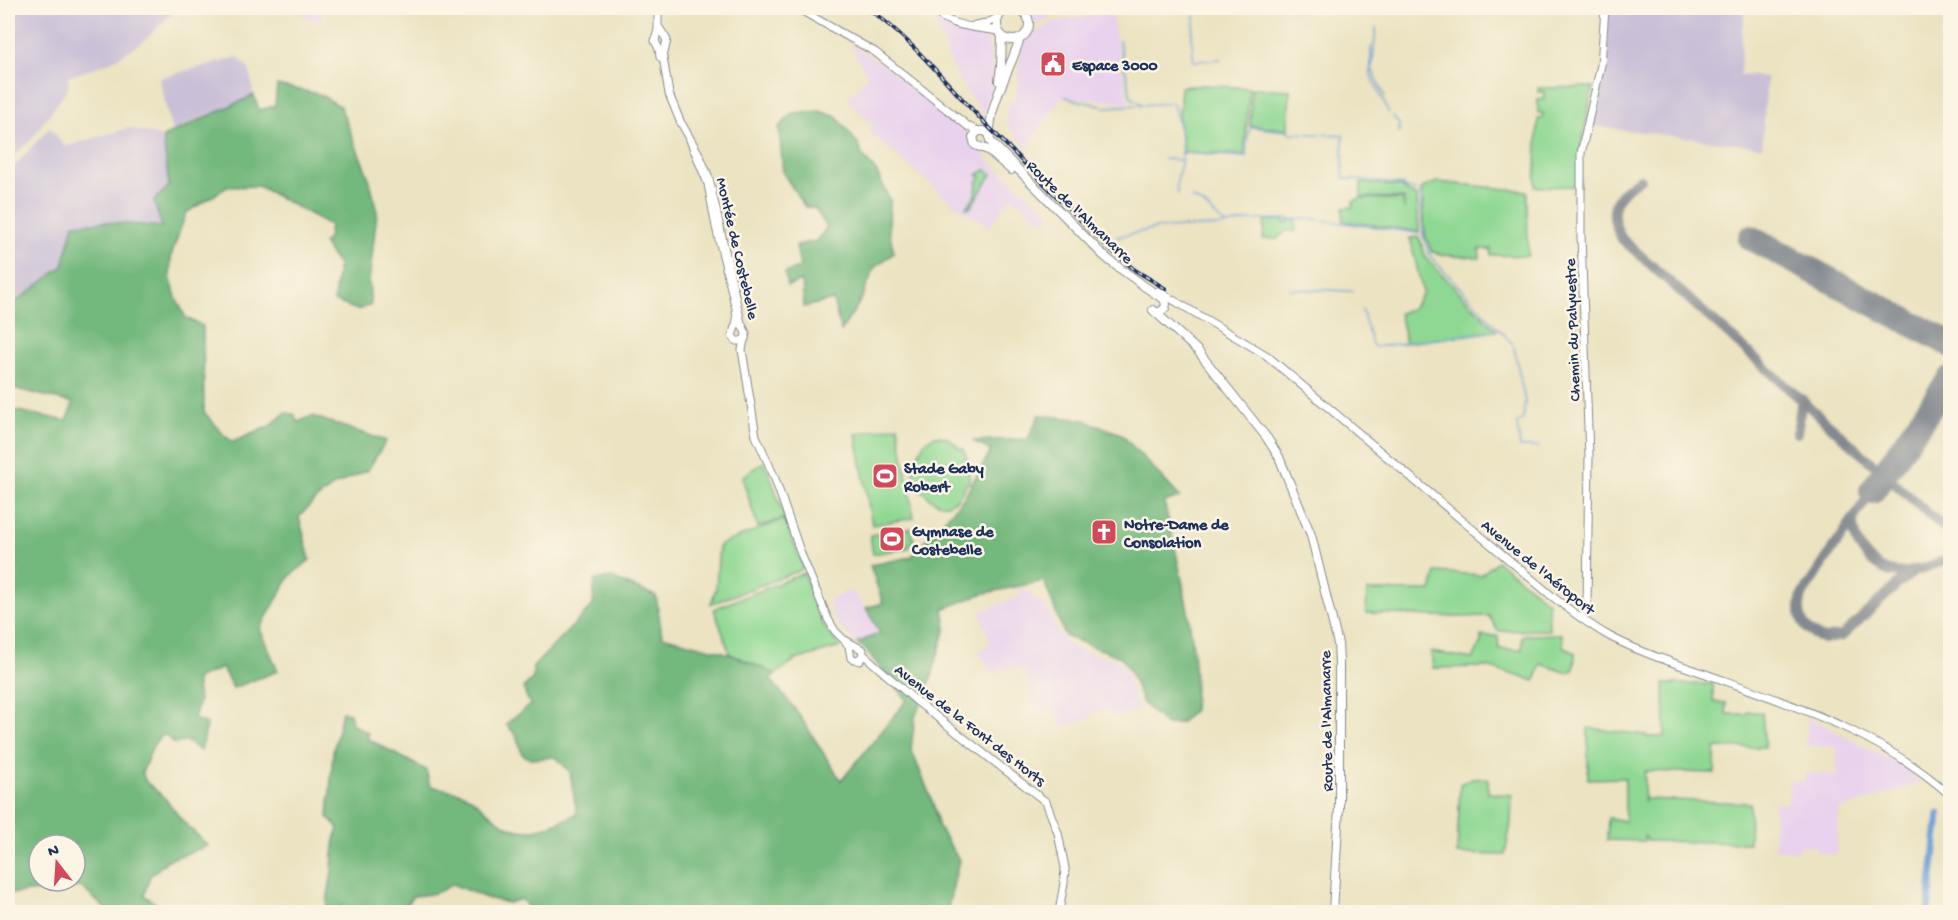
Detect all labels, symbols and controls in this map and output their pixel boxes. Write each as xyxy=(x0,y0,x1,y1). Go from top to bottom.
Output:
public building icon: Espace 3000 xyxy=(1038,49,1068,79)
place label: Espace 3000 xyxy=(1072,58,1158,77)
street label: Route de l'Almanarre xyxy=(1021,158,1136,270)
street label: Montée de Costebelle xyxy=(710,176,761,322)
street label: Chemin du Palyvestre xyxy=(1562,257,1586,402)
sports icon: Stade Gaby Robert xyxy=(870,461,900,491)
place label: Stade Gaby Robert xyxy=(903,461,984,498)
church icon: Notre-Dame de Consolation xyxy=(1089,517,1119,547)
place label: Notre-Dame de Consolation xyxy=(1123,517,1229,554)
street label: Avenue de l'Aéroport xyxy=(1476,517,1599,621)
sports icon: Gymnase de Costebelle xyxy=(877,524,907,554)
place label: Gymnase de Costebelle xyxy=(911,524,994,561)
street label: Route de l'Almanarre xyxy=(1318,650,1339,792)
street label: Avenue de la Font des Horts xyxy=(889,662,1049,792)
north arrow xyxy=(27,833,87,893)
text: N xyxy=(46,841,62,863)

